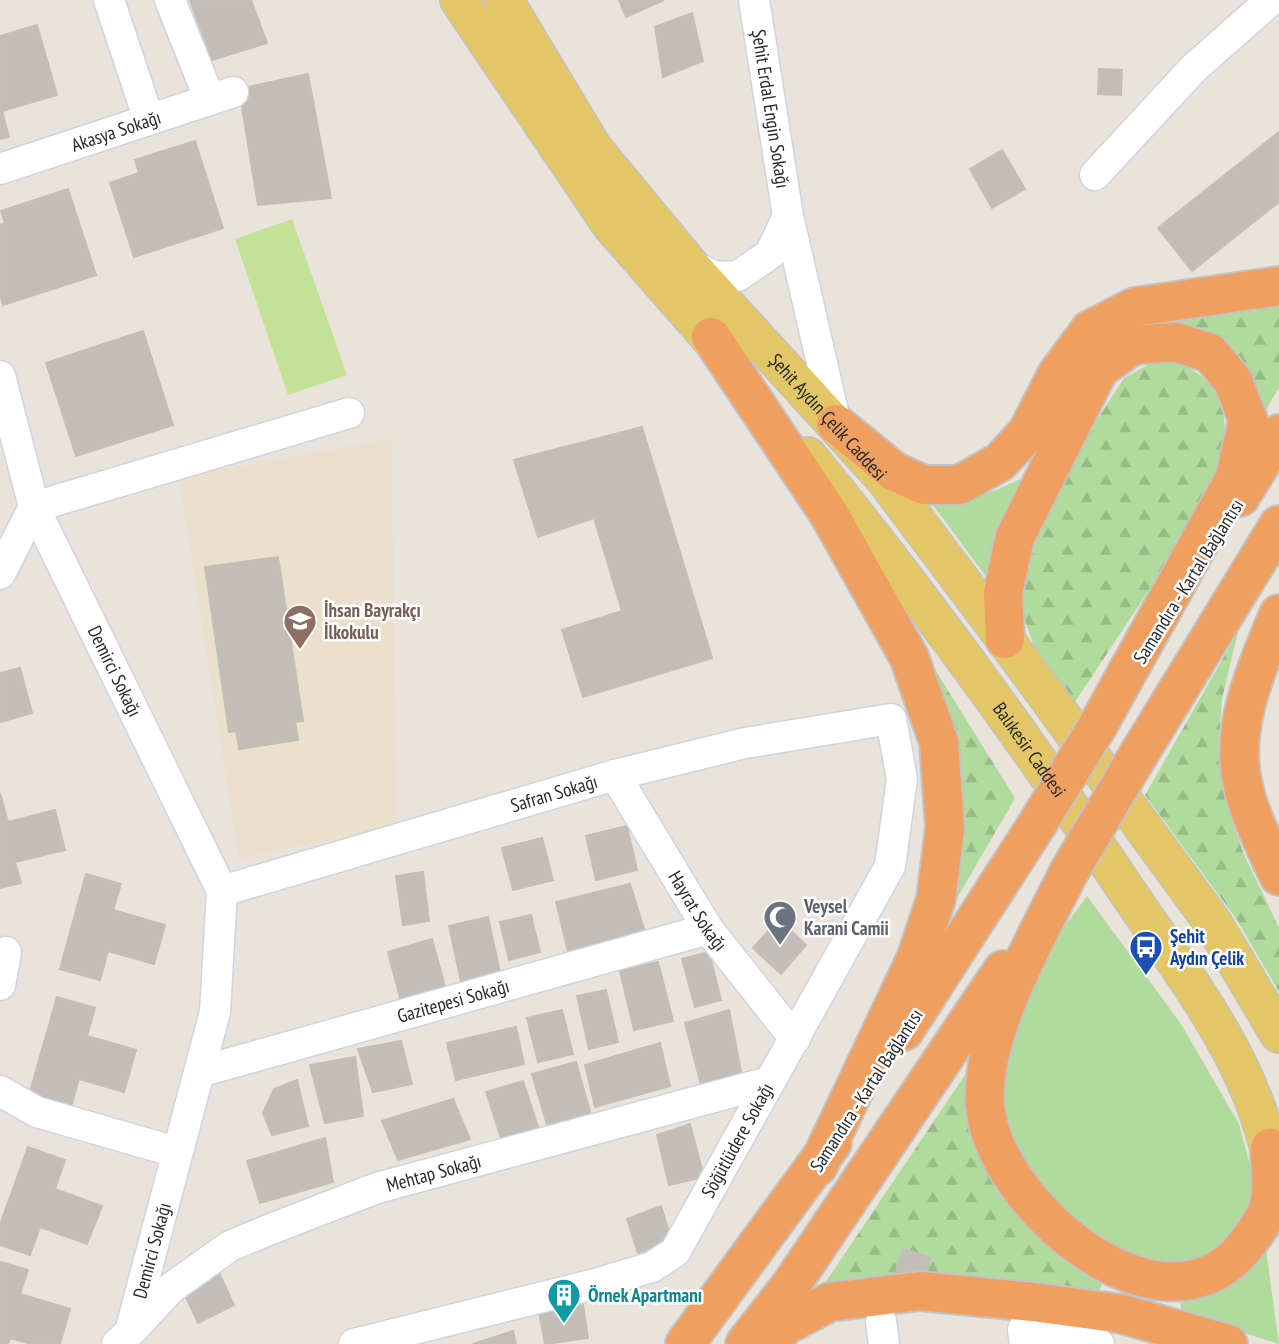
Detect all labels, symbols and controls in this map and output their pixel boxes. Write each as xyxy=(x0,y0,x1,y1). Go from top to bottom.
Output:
street label: Şehit Erdal Engin Sokağı xyxy=(747,28,795,190)
street label: Akasya Sokağı xyxy=(68,105,164,157)
street label: Şehit Aydın Çelik Caddesi xyxy=(764,348,892,486)
street label: Samandıra - Kartal Bağlantısı xyxy=(1128,494,1248,668)
place label: İhsan Bayrakçı İlkokulu xyxy=(324,598,421,644)
school or university icon: İhsan Bayrakçı İlkokulu xyxy=(281,602,319,651)
street label: Demirci Sokağı xyxy=(83,622,147,720)
street label: Balıkesir Caddesi xyxy=(988,697,1072,802)
street label: Safran Sokağı xyxy=(508,769,600,817)
street label: Hayrat Sokağı xyxy=(663,866,733,956)
place label: Veysel Karani Camii xyxy=(803,894,889,940)
mosque icon: Veysel Karani Camii xyxy=(761,898,799,947)
place label: Şehit Aydın Çelik xyxy=(1169,924,1244,970)
bus stop icon: Şehit Aydın Çelik xyxy=(1127,928,1165,977)
street label: Gazitepesi Sokağı xyxy=(394,973,512,1028)
street label: Samandıra - Kartal Bağlantısı xyxy=(804,1004,928,1176)
street label: Söğütlüdere Sokağı xyxy=(696,1078,778,1202)
street label: Mehtap Sokağı xyxy=(384,1148,484,1197)
street label: Demirci Sokağı xyxy=(127,1200,176,1301)
building icon: Örnek Apartmanı xyxy=(545,1276,583,1325)
place label: Örnek Apartmanı xyxy=(588,1283,702,1307)

